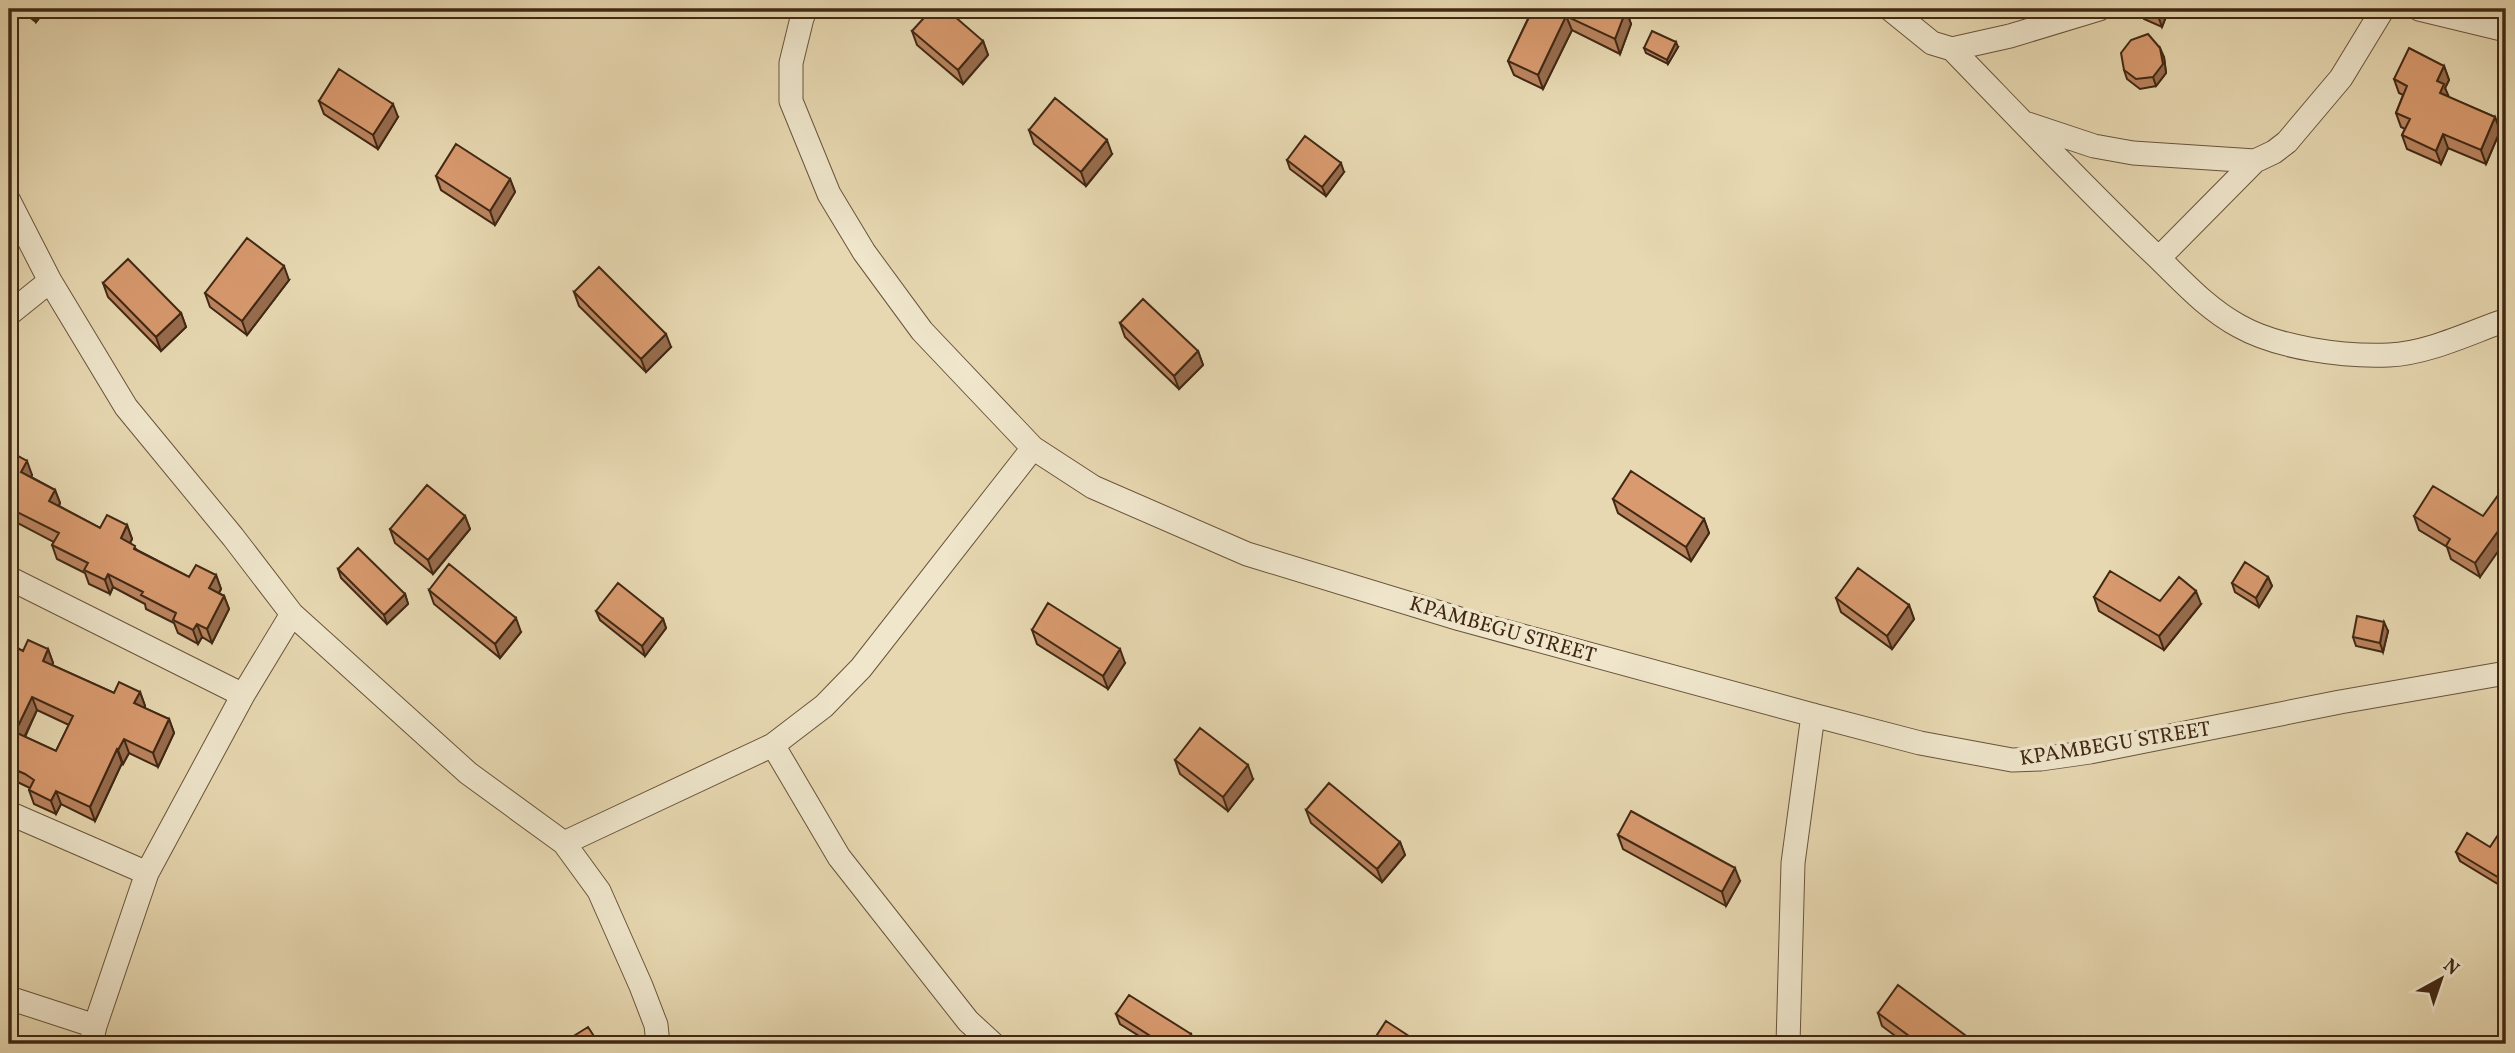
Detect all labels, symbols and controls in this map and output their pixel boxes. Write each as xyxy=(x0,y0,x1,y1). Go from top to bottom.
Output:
street label: KPAMBEGU STREET xyxy=(1406,590,1599,671)
street label: KPAMBEGU STREET xyxy=(2018,715,2213,774)
north arrow xyxy=(2406,944,2476,1014)
text: N xyxy=(2437,953,2464,982)

